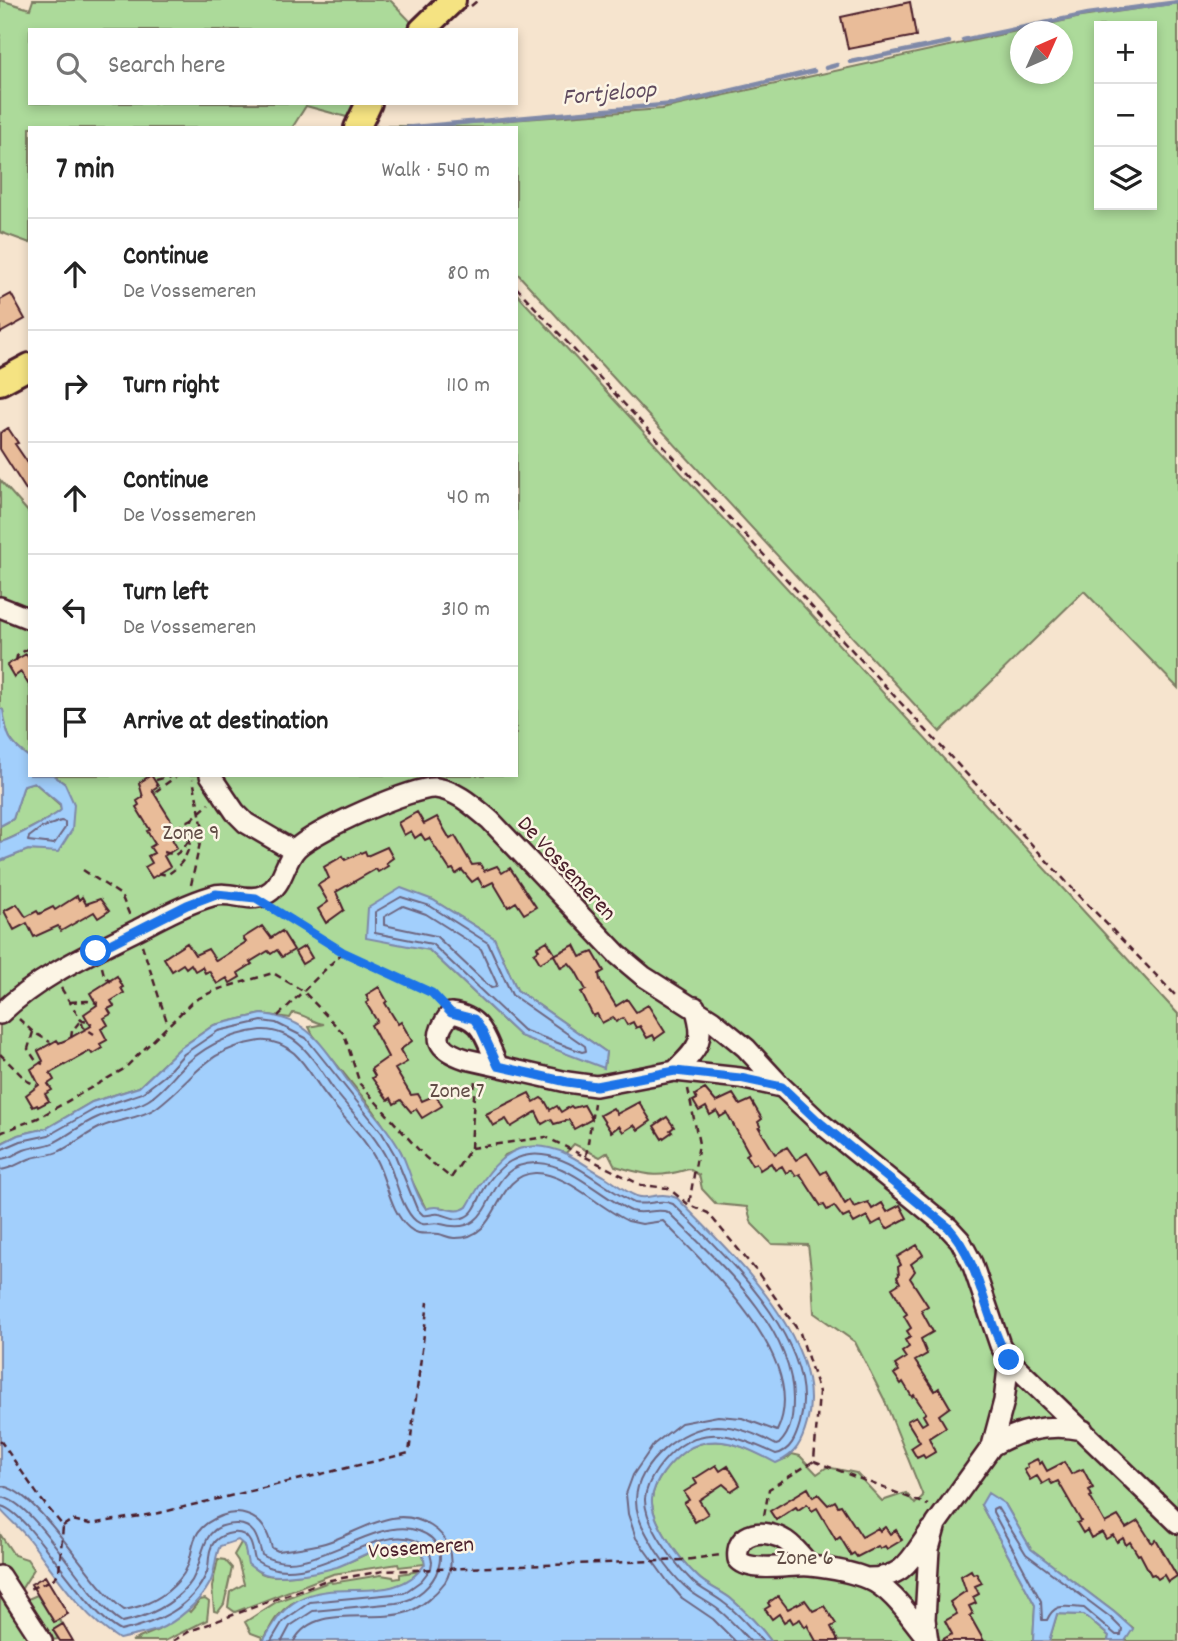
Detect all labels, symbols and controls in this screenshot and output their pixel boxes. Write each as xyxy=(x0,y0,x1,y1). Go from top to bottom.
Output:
north arrow xyxy=(1010,21,1073,84)
map controls xyxy=(1094,21,1157,210)
button: + xyxy=(1094,21,1157,84)
search box xyxy=(28,28,518,105)
icon: search xyxy=(52,48,90,86)
text: Search here xyxy=(108,48,226,85)
water label: Fortjeloop xyxy=(561,74,659,116)
button: − xyxy=(1094,84,1157,147)
button: layers xyxy=(1094,147,1157,210)
text: 7 min xyxy=(56,150,114,193)
text: Walk · 540 m xyxy=(382,155,490,188)
text: Continue xyxy=(123,239,208,276)
icon: ahead xyxy=(56,255,94,293)
text: 80 m xyxy=(447,258,490,291)
text: De Vossemeren xyxy=(123,276,256,309)
icon: right xyxy=(56,367,94,405)
text: Turn right xyxy=(123,368,220,405)
text: 110 m xyxy=(446,370,490,403)
text: Continue xyxy=(123,463,208,500)
icon: ahead xyxy=(56,479,94,517)
text: 40 m xyxy=(447,482,490,515)
text: De Vossemeren xyxy=(123,500,256,533)
text: Turn left xyxy=(123,575,209,612)
icon: left xyxy=(56,591,94,629)
text: 310 m xyxy=(441,594,490,627)
text: De Vossemeren xyxy=(123,612,256,645)
icon: arrive xyxy=(56,703,94,741)
text: Arrive at destination xyxy=(123,704,328,741)
street label: De Vossemeren xyxy=(508,809,623,929)
park label: Zone 9 xyxy=(163,818,219,851)
route start xyxy=(80,935,111,966)
park label: Zone 7 xyxy=(429,1076,485,1109)
route end xyxy=(993,1344,1024,1375)
street label: Vossemeren xyxy=(367,1529,475,1570)
park label: Zone 6 xyxy=(776,1543,834,1576)

